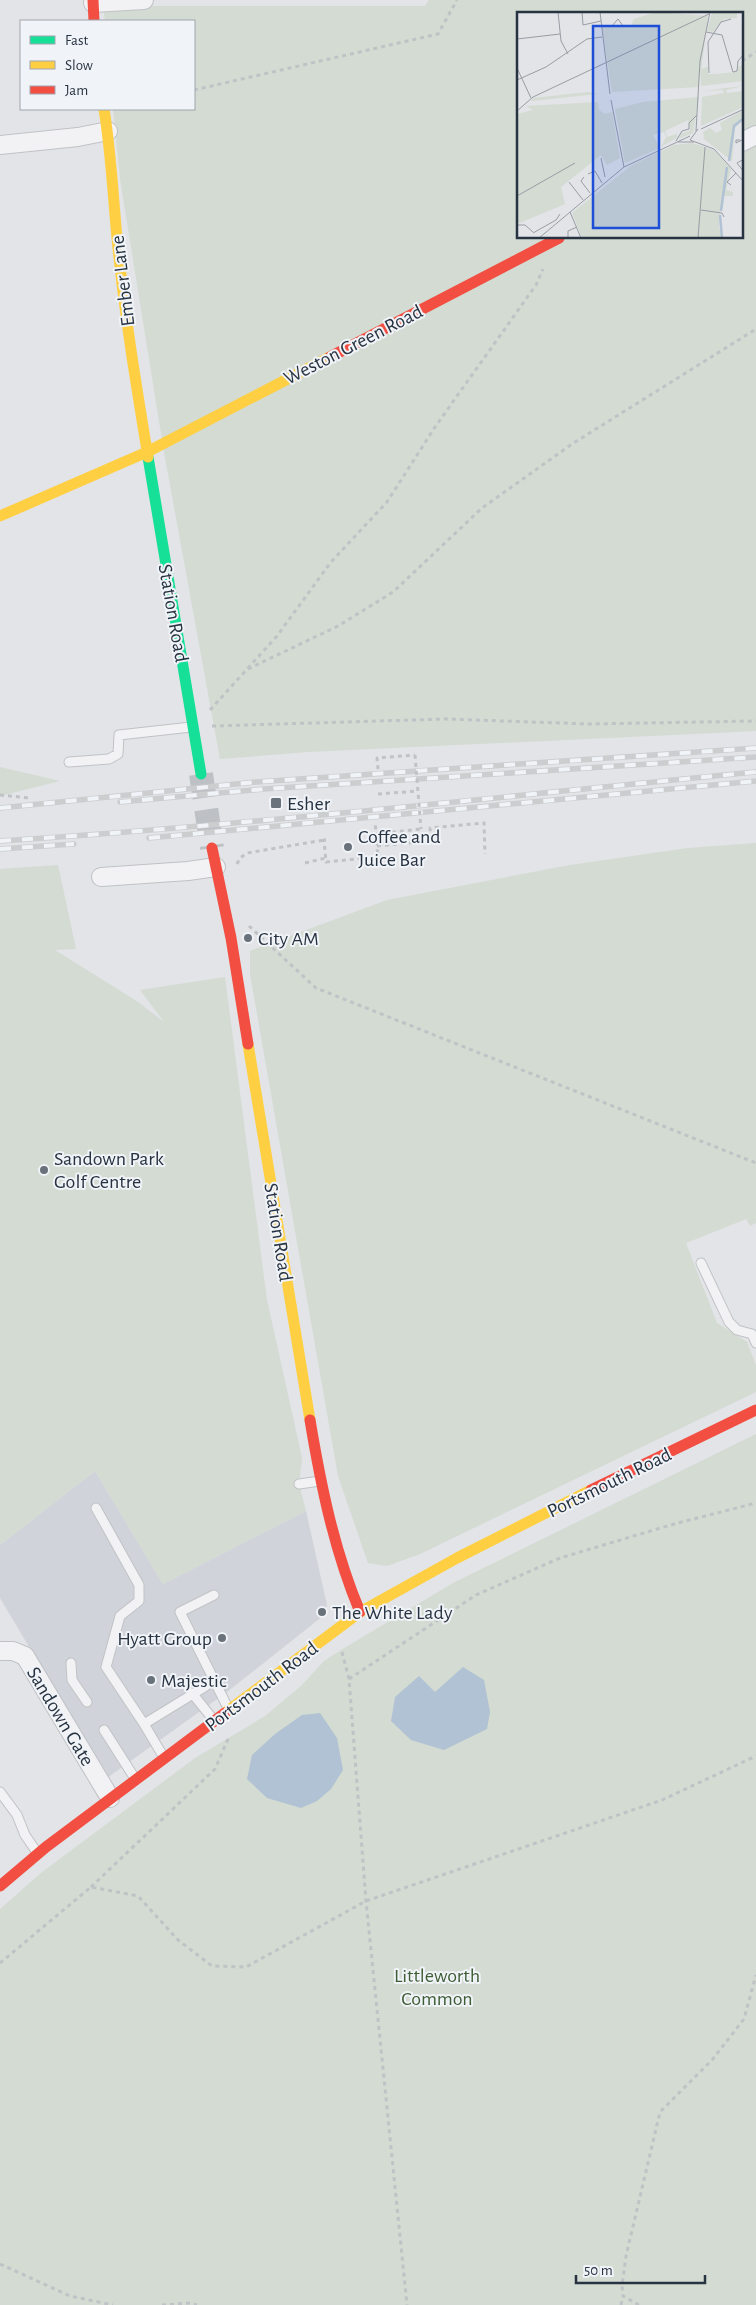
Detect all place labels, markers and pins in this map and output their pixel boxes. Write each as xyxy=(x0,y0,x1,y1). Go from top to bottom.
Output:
place label: Esher xyxy=(287,794,331,814)
marker: Esher xyxy=(269,796,283,810)
place label: Coffee and Juice Bar xyxy=(358,827,441,870)
marker: Coffee and Juice Bar xyxy=(342,841,354,853)
place label: City AM xyxy=(258,929,319,949)
marker: City AM xyxy=(242,932,254,944)
place label: Sandown Park Golf Centre xyxy=(54,1149,164,1192)
marker: Sandown Park Golf Centre xyxy=(38,1164,50,1176)
place label: The White Lady xyxy=(332,1603,453,1623)
marker: The White Lady xyxy=(316,1606,328,1618)
place label: Hyatt Group xyxy=(117,1629,212,1649)
marker: Hyatt Group xyxy=(216,1632,228,1644)
place label: Majestic xyxy=(161,1671,227,1691)
marker: Majestic xyxy=(145,1674,157,1686)

